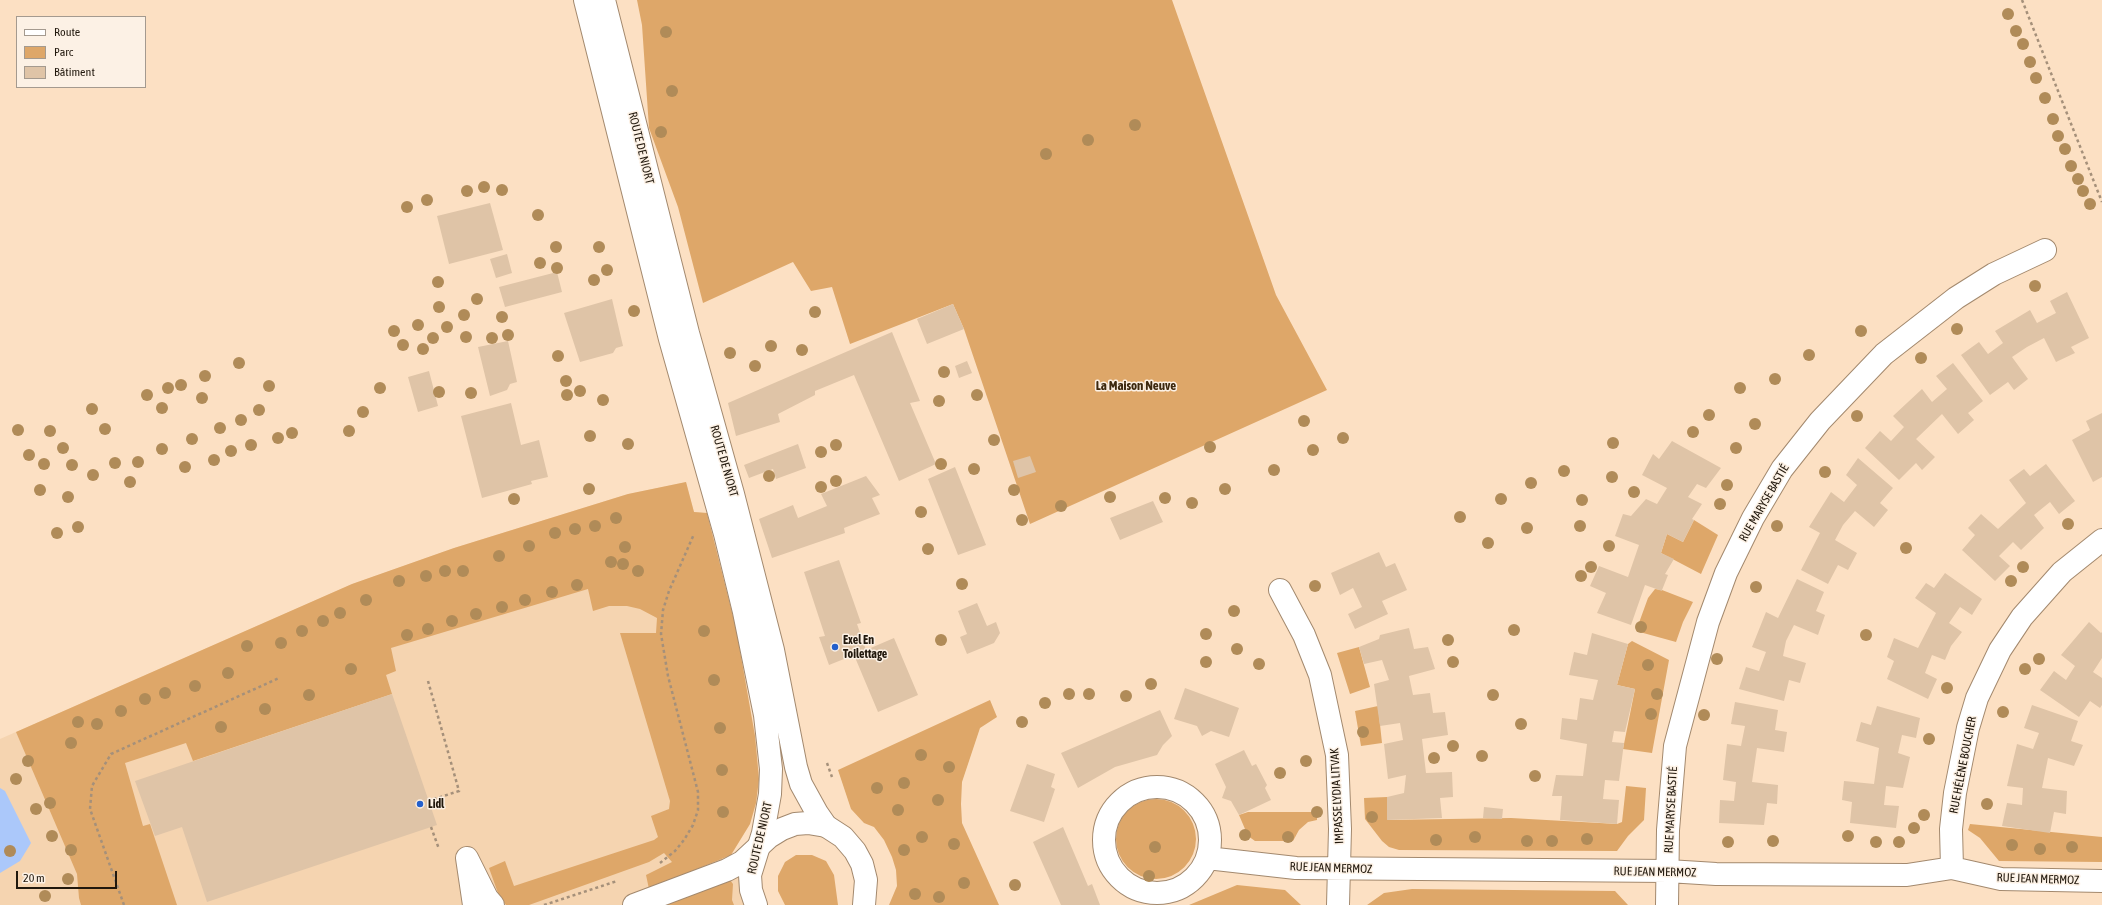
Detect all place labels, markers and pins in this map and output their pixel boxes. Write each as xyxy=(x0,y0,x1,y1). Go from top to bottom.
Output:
place label: Exel En Toilettage xyxy=(843,633,887,661)
marker: Exel En Toilettage xyxy=(830,642,840,652)
place label: Lidl xyxy=(428,797,444,811)
marker: Lidl xyxy=(415,799,425,809)

